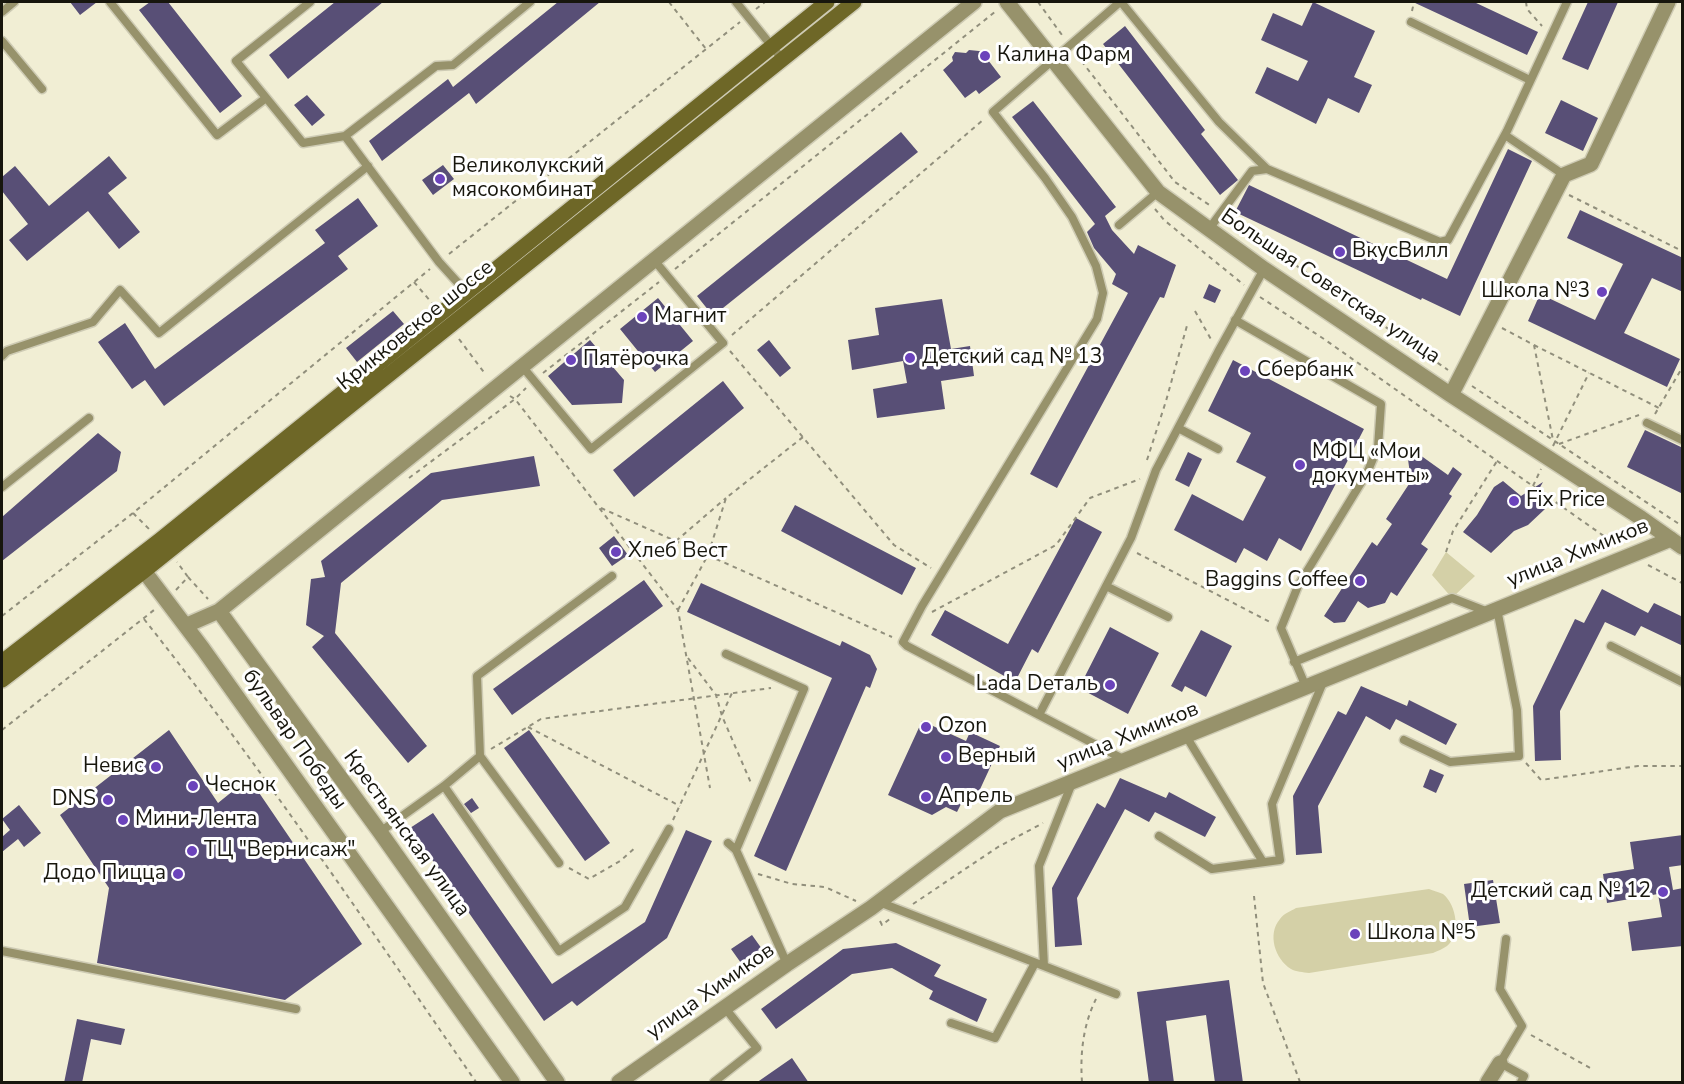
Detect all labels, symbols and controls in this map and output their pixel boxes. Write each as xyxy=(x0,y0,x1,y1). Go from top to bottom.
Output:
place label: Калина Фарм xyxy=(997,43,1130,69)
marker: Калина Фарм xyxy=(978,49,992,63)
place label: Великолукский мясокомбинат xyxy=(452,154,604,204)
marker: Великолукский мясокомбинат xyxy=(433,172,447,186)
street label: Большая Советская улица xyxy=(1215,204,1445,370)
place label: ВкусВилл xyxy=(1352,239,1449,265)
marker: ВкусВилл xyxy=(1333,245,1347,259)
street label: Крикковское шоссе xyxy=(333,255,499,397)
place label: Школа №3 xyxy=(1481,279,1590,305)
marker: Школа №3 xyxy=(1595,285,1609,299)
place label: Магнит xyxy=(654,304,726,330)
marker: Магнит xyxy=(635,310,649,324)
place label: Детский сад № 13 xyxy=(922,345,1102,371)
place label: Пятёрочка xyxy=(583,347,689,373)
marker: Детский сад № 13 xyxy=(903,351,917,365)
marker: Пятёрочка xyxy=(564,353,578,367)
place label: Сбербанк xyxy=(1257,358,1353,384)
marker: Сбербанк xyxy=(1238,364,1252,378)
place label: МФЦ «Мои документы» xyxy=(1312,440,1430,490)
marker: МФЦ «Мои документы» xyxy=(1293,458,1307,472)
place label: Fix Price xyxy=(1526,488,1605,514)
marker: Fix Price xyxy=(1507,494,1521,508)
street label: улица Химиков xyxy=(1504,514,1652,594)
place label: Хлеб Вест xyxy=(628,539,727,565)
marker: Хлеб Вест xyxy=(609,545,623,559)
place label: Baggins Coffee xyxy=(1205,568,1348,594)
marker: Baggins Coffee xyxy=(1353,574,1367,588)
street label: бульвар Победы xyxy=(236,665,352,815)
place label: Lada Dеталь xyxy=(976,672,1098,698)
marker: Lada Dеталь xyxy=(1103,678,1117,692)
street label: улица Химиков xyxy=(1054,697,1202,777)
place label: Ozon xyxy=(938,714,987,740)
marker: Ozon xyxy=(919,720,933,734)
place label: Верный xyxy=(958,744,1036,770)
street label: Крестьянская улица xyxy=(337,746,475,922)
marker: Верный xyxy=(939,750,953,764)
place label: Невис xyxy=(83,754,144,780)
marker: Невис xyxy=(149,760,163,774)
place label: Чеснок xyxy=(205,773,276,799)
marker: Чеснок xyxy=(186,779,200,793)
place label: Апрель xyxy=(938,784,1013,810)
place label: DNS xyxy=(52,787,96,813)
marker: Апрель xyxy=(919,790,933,804)
marker: DNS xyxy=(101,793,115,807)
place label: Мини-Лента xyxy=(135,807,257,833)
marker: Мини-Лента xyxy=(116,813,130,827)
place label: ТЦ "Вернисаж" xyxy=(204,838,355,864)
marker: ТЦ "Вернисаж" xyxy=(185,844,199,858)
place label: Додо Пицца xyxy=(43,861,166,887)
marker: Додо Пицца xyxy=(171,867,185,881)
place label: Детский сад № 12 xyxy=(1471,879,1651,905)
marker: Детский сад № 12 xyxy=(1656,885,1670,899)
place label: Школа №5 xyxy=(1367,921,1476,947)
marker: Школа №5 xyxy=(1348,927,1362,941)
street label: улица Химиков xyxy=(642,939,780,1045)

